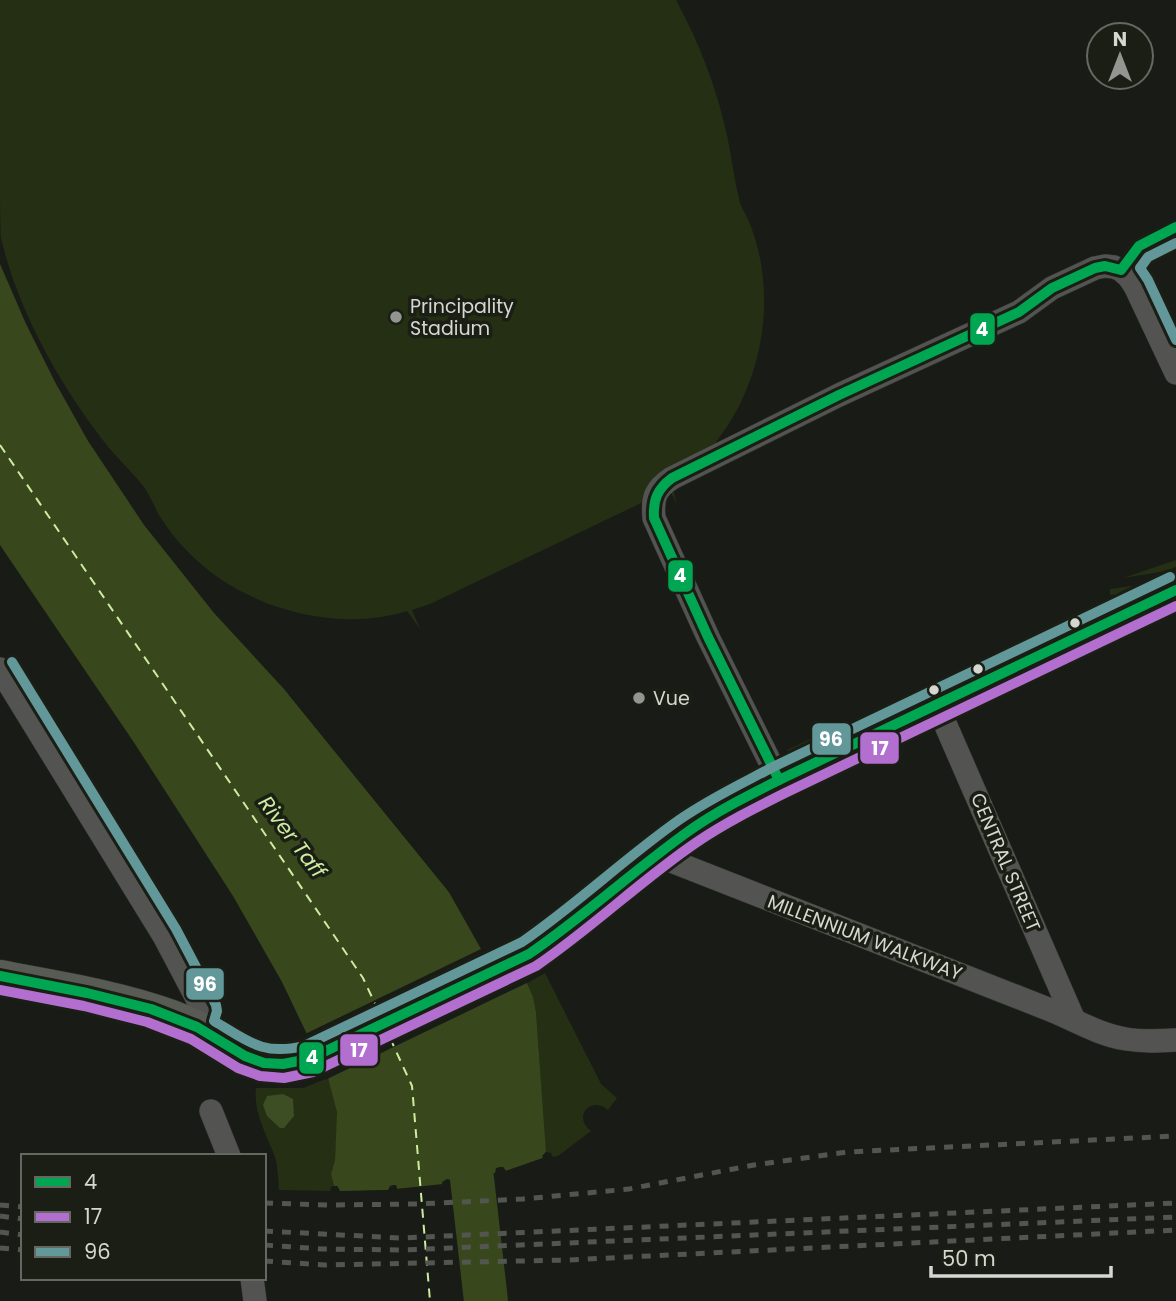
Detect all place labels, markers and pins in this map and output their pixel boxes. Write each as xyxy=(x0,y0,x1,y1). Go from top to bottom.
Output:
place label: Principality Stadium xyxy=(410,293,514,342)
marker: Principality Stadium xyxy=(388,309,404,325)
unlabelled marker xyxy=(1068,616,1082,630)
unlabelled marker xyxy=(971,662,985,676)
unlabelled marker xyxy=(927,683,941,697)
place label: Vue xyxy=(653,685,690,712)
marker: Vue xyxy=(631,690,647,706)

